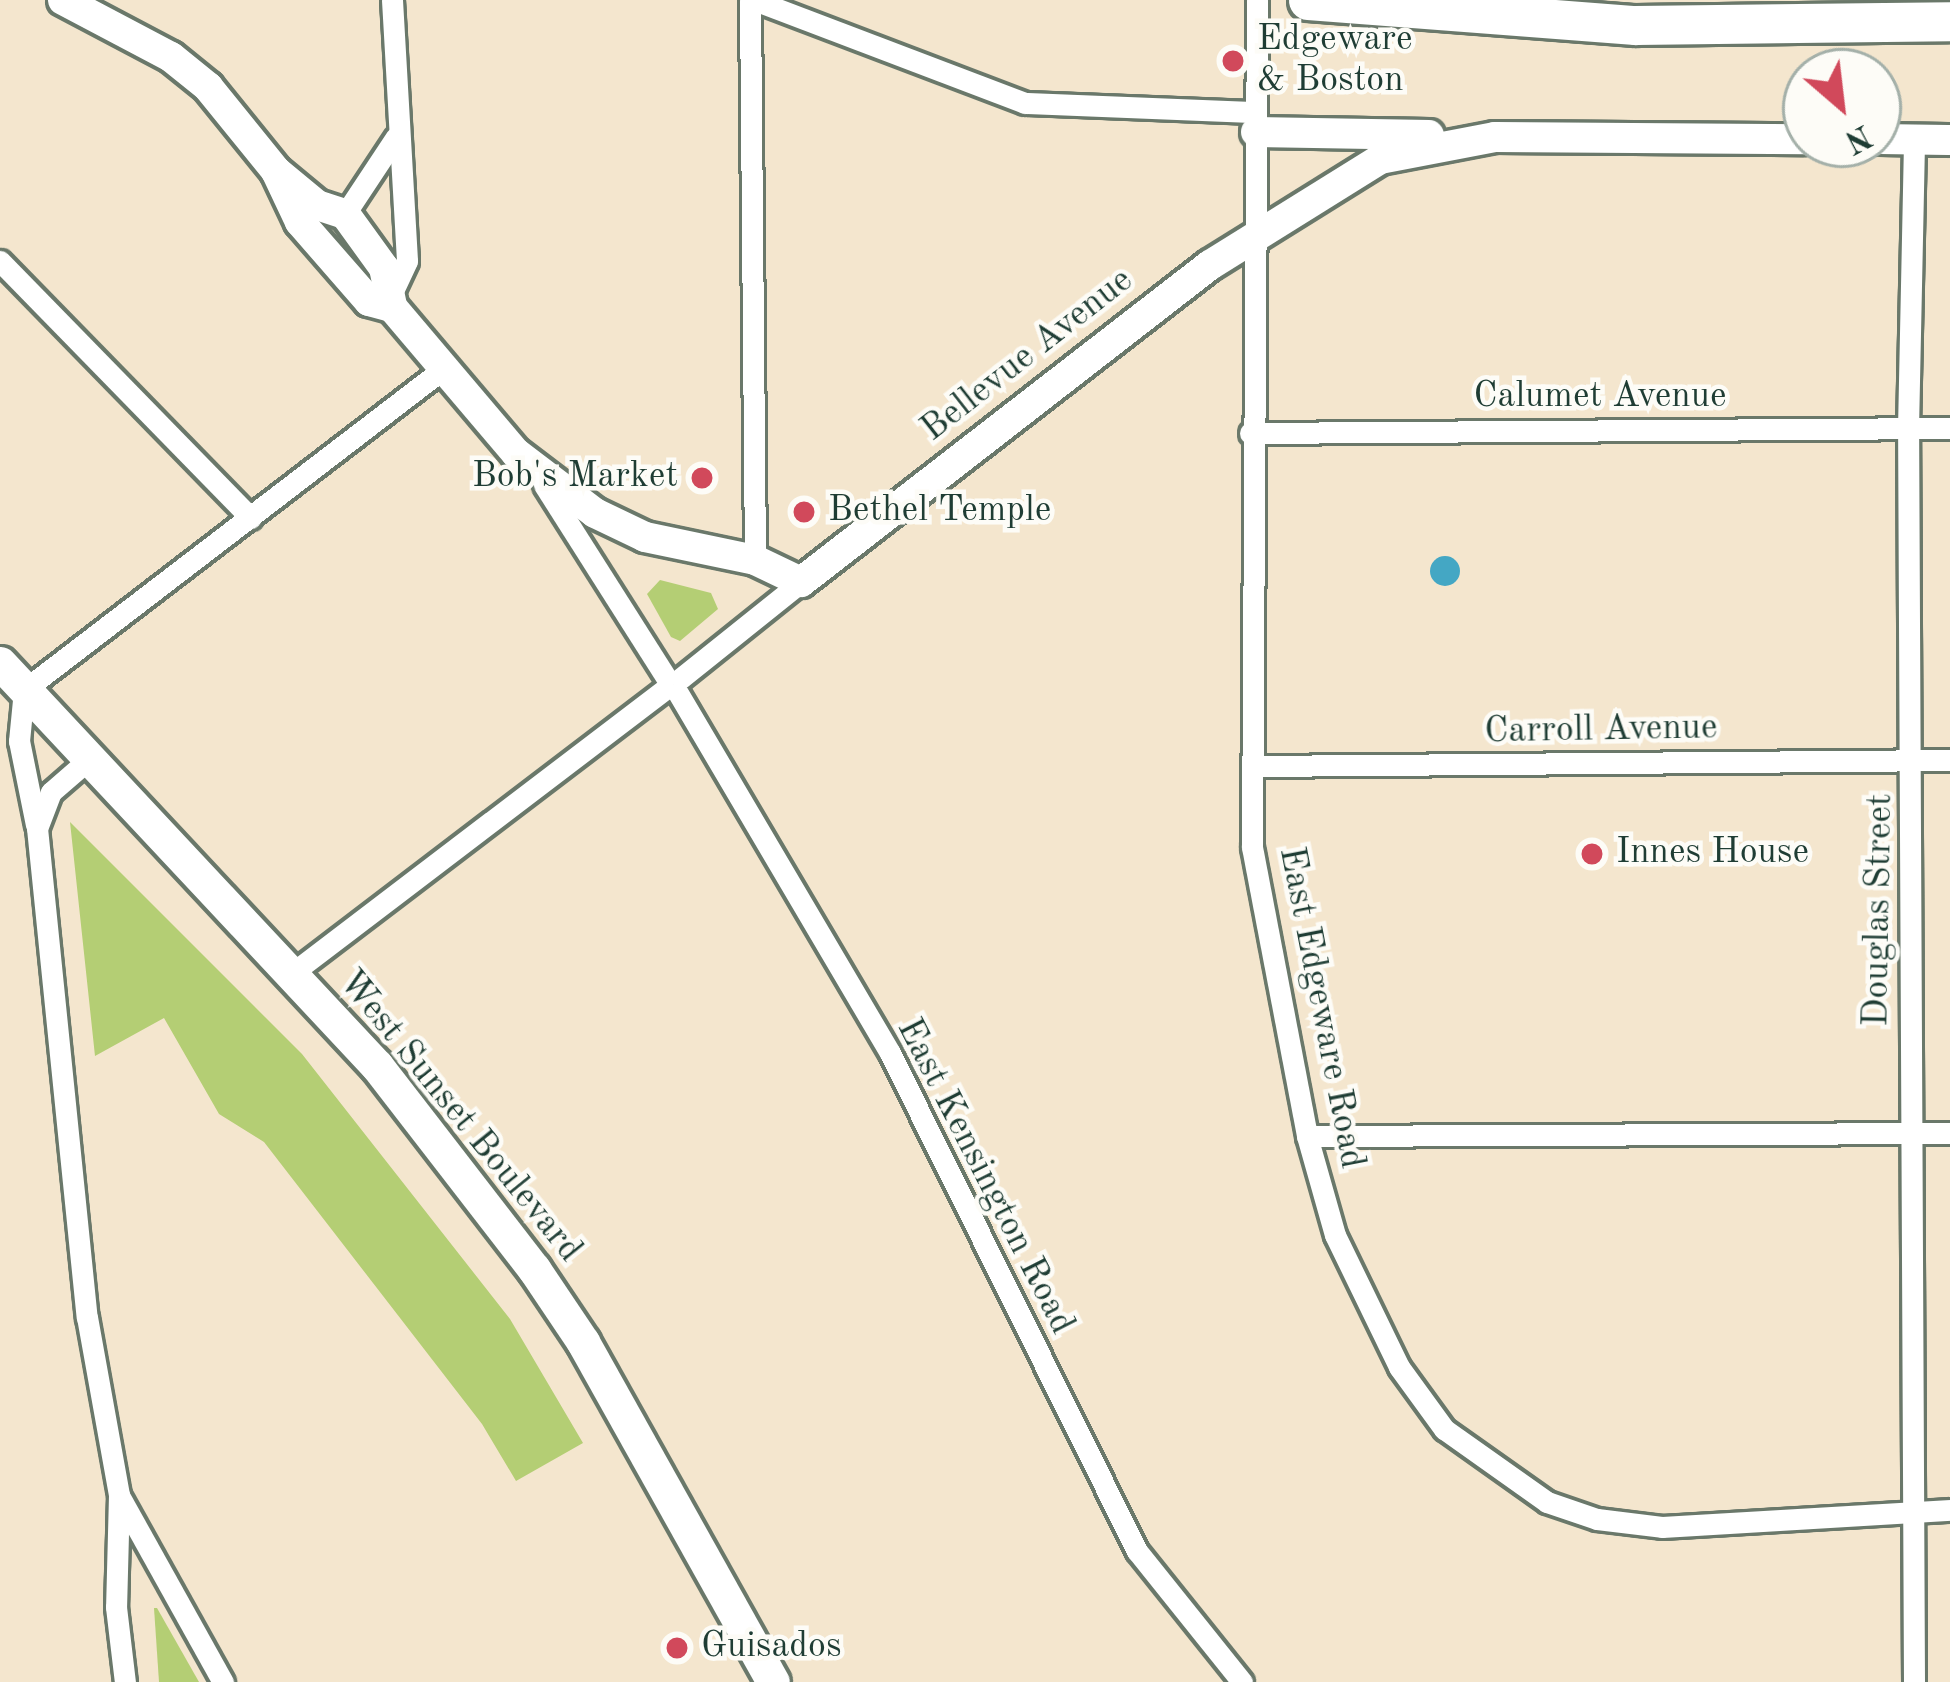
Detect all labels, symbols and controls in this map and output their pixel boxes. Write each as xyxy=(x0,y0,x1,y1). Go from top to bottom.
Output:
place label: Edgeware & Boston xyxy=(1257,18,1413,103)
marker: Edgeware & Boston xyxy=(1220,48,1246,74)
north arrow xyxy=(1782,48,1902,168)
text: N xyxy=(1839,117,1877,158)
street label: Bellevue Avenue xyxy=(914,260,1142,452)
street label: Calumet Avenue xyxy=(1473,376,1727,420)
place label: Bob's Market xyxy=(472,456,678,500)
marker: Bob's Market xyxy=(689,465,715,491)
place label: Bethel Temple xyxy=(828,490,1051,534)
marker: Bethel Temple xyxy=(791,499,817,525)
street label: Carroll Avenue xyxy=(1484,707,1718,755)
street label: Douglas Street xyxy=(1856,793,1904,1027)
place label: Innes House xyxy=(1616,832,1809,876)
marker: Innes House xyxy=(1579,841,1605,867)
street label: East Edgeware Road xyxy=(1268,844,1372,1172)
street label: West Sunset Boulevard xyxy=(328,962,590,1272)
street label: East Kensington Road xyxy=(886,1012,1082,1342)
place label: Guisados xyxy=(701,1626,842,1670)
marker: Guisados xyxy=(664,1635,690,1661)

